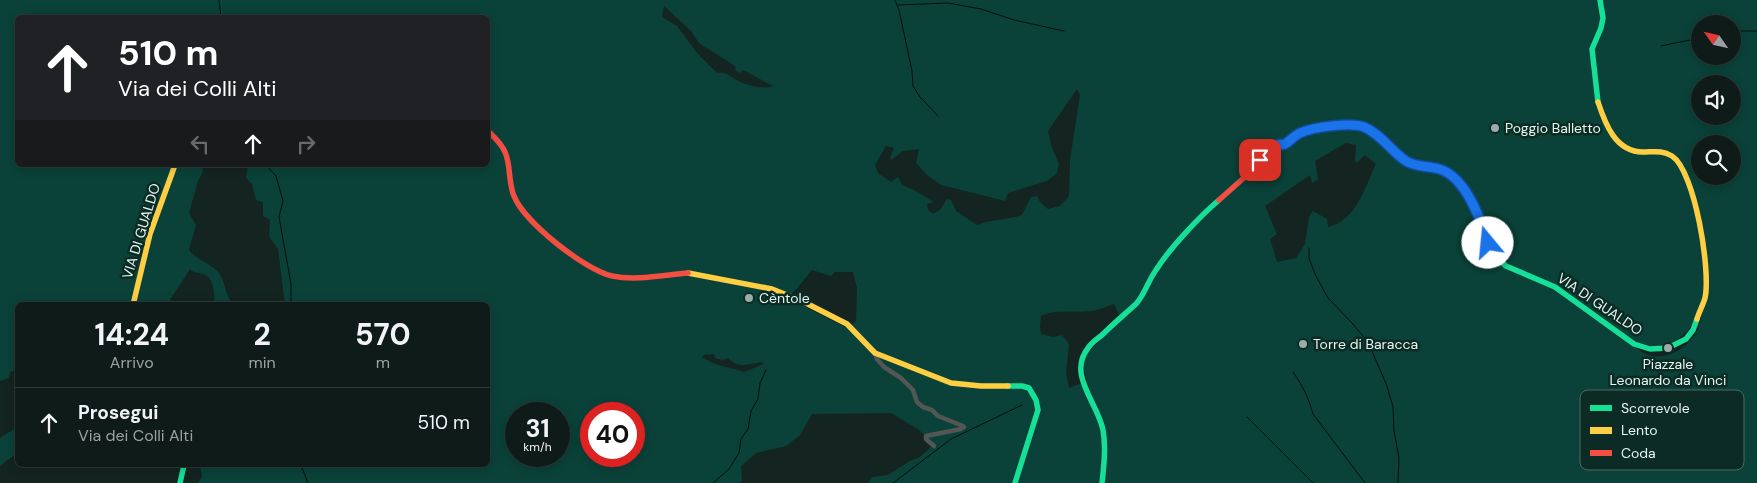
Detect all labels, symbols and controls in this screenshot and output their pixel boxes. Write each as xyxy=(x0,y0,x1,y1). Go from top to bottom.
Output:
north arrow xyxy=(1691,15,1741,65)
map controls xyxy=(1691,15,1741,185)
text: 510 m xyxy=(118,30,218,76)
icon: ahead xyxy=(35,35,100,100)
text: Via dei Colli Alti xyxy=(118,74,276,103)
button: sound xyxy=(1691,75,1741,125)
place label: Poggio Balletto xyxy=(1505,119,1601,137)
marker: Poggio Balletto xyxy=(1489,122,1501,134)
icon: left xyxy=(186,130,214,158)
icon: ahead xyxy=(239,130,267,158)
icon: right xyxy=(292,130,320,158)
button: search xyxy=(1691,135,1741,185)
pin xyxy=(1239,139,1281,181)
icon: arrive xyxy=(1246,146,1274,174)
street label: VIA DI GUALDO xyxy=(118,181,164,281)
position arrow xyxy=(1461,216,1513,268)
street label: VIA DI GUALDO xyxy=(1554,269,1646,339)
place label: Cèntole xyxy=(759,289,810,307)
marker: Cèntole xyxy=(743,292,755,304)
text: 14:24 xyxy=(94,315,169,354)
text: 2 xyxy=(253,315,271,354)
text: 570 xyxy=(355,315,411,354)
place label: Torre di Baracca xyxy=(1313,335,1418,353)
marker: Torre di Baracca xyxy=(1297,338,1309,350)
marker: Piazzale Leonardo da Vinci xyxy=(1662,342,1674,354)
text: Arrivo xyxy=(110,352,154,373)
text: min xyxy=(248,352,276,373)
text: m xyxy=(376,352,390,373)
place label: Piazzale Leonardo da Vinci xyxy=(1610,355,1726,389)
legend xyxy=(1580,390,1744,470)
text: Scorrevole xyxy=(1621,399,1690,417)
text: Prosegui xyxy=(78,400,158,425)
speed limit sign: 40 xyxy=(580,402,645,467)
icon: ahead xyxy=(35,409,63,437)
text: 510 m xyxy=(418,410,470,435)
text: 31 xyxy=(525,412,549,445)
text: Lento xyxy=(1621,421,1658,439)
text: Via dei Colli Alti xyxy=(78,425,193,446)
text: km/h xyxy=(523,439,552,455)
text: Coda xyxy=(1621,444,1656,462)

